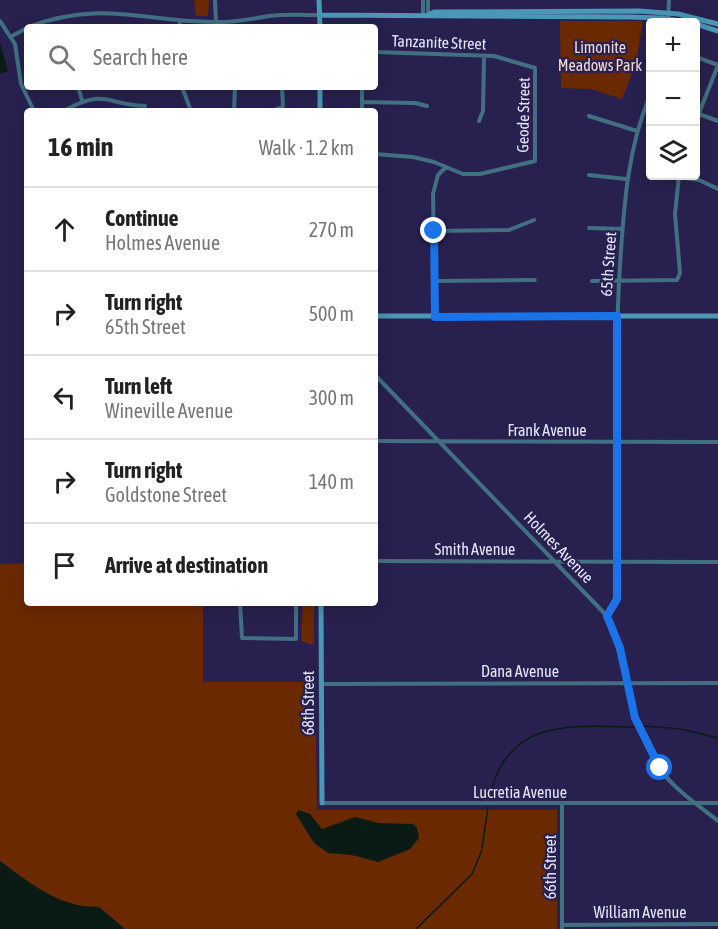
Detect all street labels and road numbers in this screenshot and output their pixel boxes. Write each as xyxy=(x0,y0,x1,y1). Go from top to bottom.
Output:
street label: Tanzanite Street xyxy=(391,31,487,53)
street label: Geode Street xyxy=(513,77,533,153)
street label: 65th Street xyxy=(597,231,619,297)
street label: Frank Avenue xyxy=(507,421,587,439)
street label: Holmes Avenue xyxy=(521,508,597,586)
street label: Smith Avenue xyxy=(435,540,515,558)
street label: Dana Avenue xyxy=(481,662,559,680)
street label: 68th Street xyxy=(299,670,317,735)
street label: Lucretia Avenue xyxy=(473,783,567,801)
street label: 66th Street xyxy=(541,834,559,899)
street label: William Avenue xyxy=(594,903,686,921)

